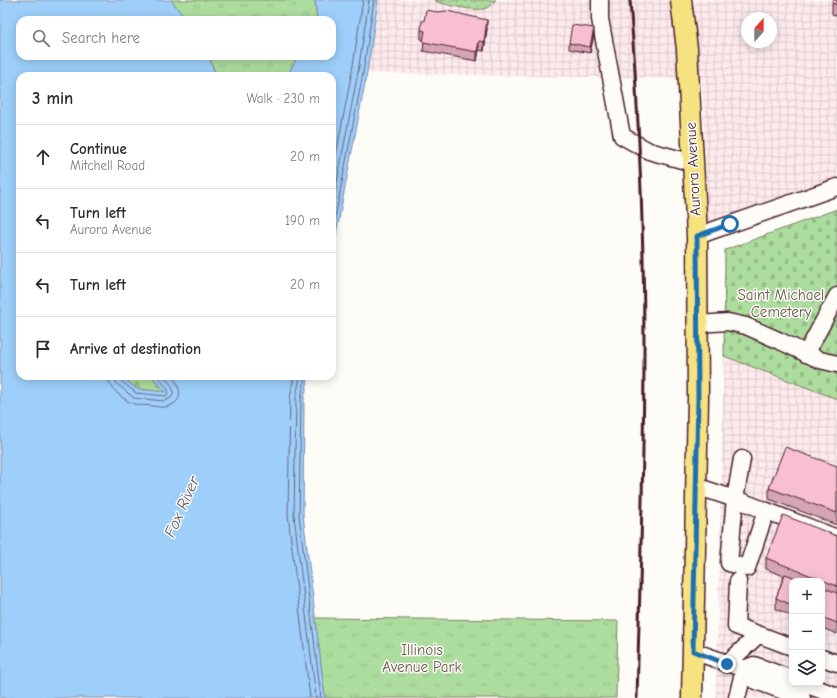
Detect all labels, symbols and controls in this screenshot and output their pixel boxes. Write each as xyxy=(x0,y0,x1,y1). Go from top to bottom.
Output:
north arrow xyxy=(741,12,777,48)
search box xyxy=(16,16,336,60)
icon: search xyxy=(30,27,52,49)
text: Search here xyxy=(62,29,140,47)
text: 3 min xyxy=(32,89,73,108)
text: Walk · 230 m xyxy=(246,91,320,106)
street label: Aurora Avenue xyxy=(682,121,704,216)
text: Continue xyxy=(70,140,127,158)
icon: ahead xyxy=(32,146,54,168)
text: 20 m xyxy=(290,149,320,164)
text: Mitchell Road xyxy=(70,158,145,173)
text: Turn left xyxy=(70,204,126,222)
icon: left xyxy=(32,210,54,232)
text: 190 m xyxy=(285,213,320,228)
route start xyxy=(721,215,739,233)
text: Aurora Avenue xyxy=(70,222,152,237)
icon: left xyxy=(32,274,54,296)
text: Turn left xyxy=(70,276,126,294)
text: 20 m xyxy=(290,277,320,292)
park label: Saint Michael Cemetery xyxy=(738,286,824,321)
icon: arrive xyxy=(32,338,54,360)
text: Arrive at destination xyxy=(70,340,201,358)
water label: Fox River xyxy=(161,473,204,540)
map controls xyxy=(789,578,825,686)
button: + xyxy=(789,578,825,614)
button: − xyxy=(789,614,825,650)
park label: Illinois Avenue Park xyxy=(382,641,462,676)
button: layers xyxy=(789,650,825,686)
route end xyxy=(718,655,736,673)

